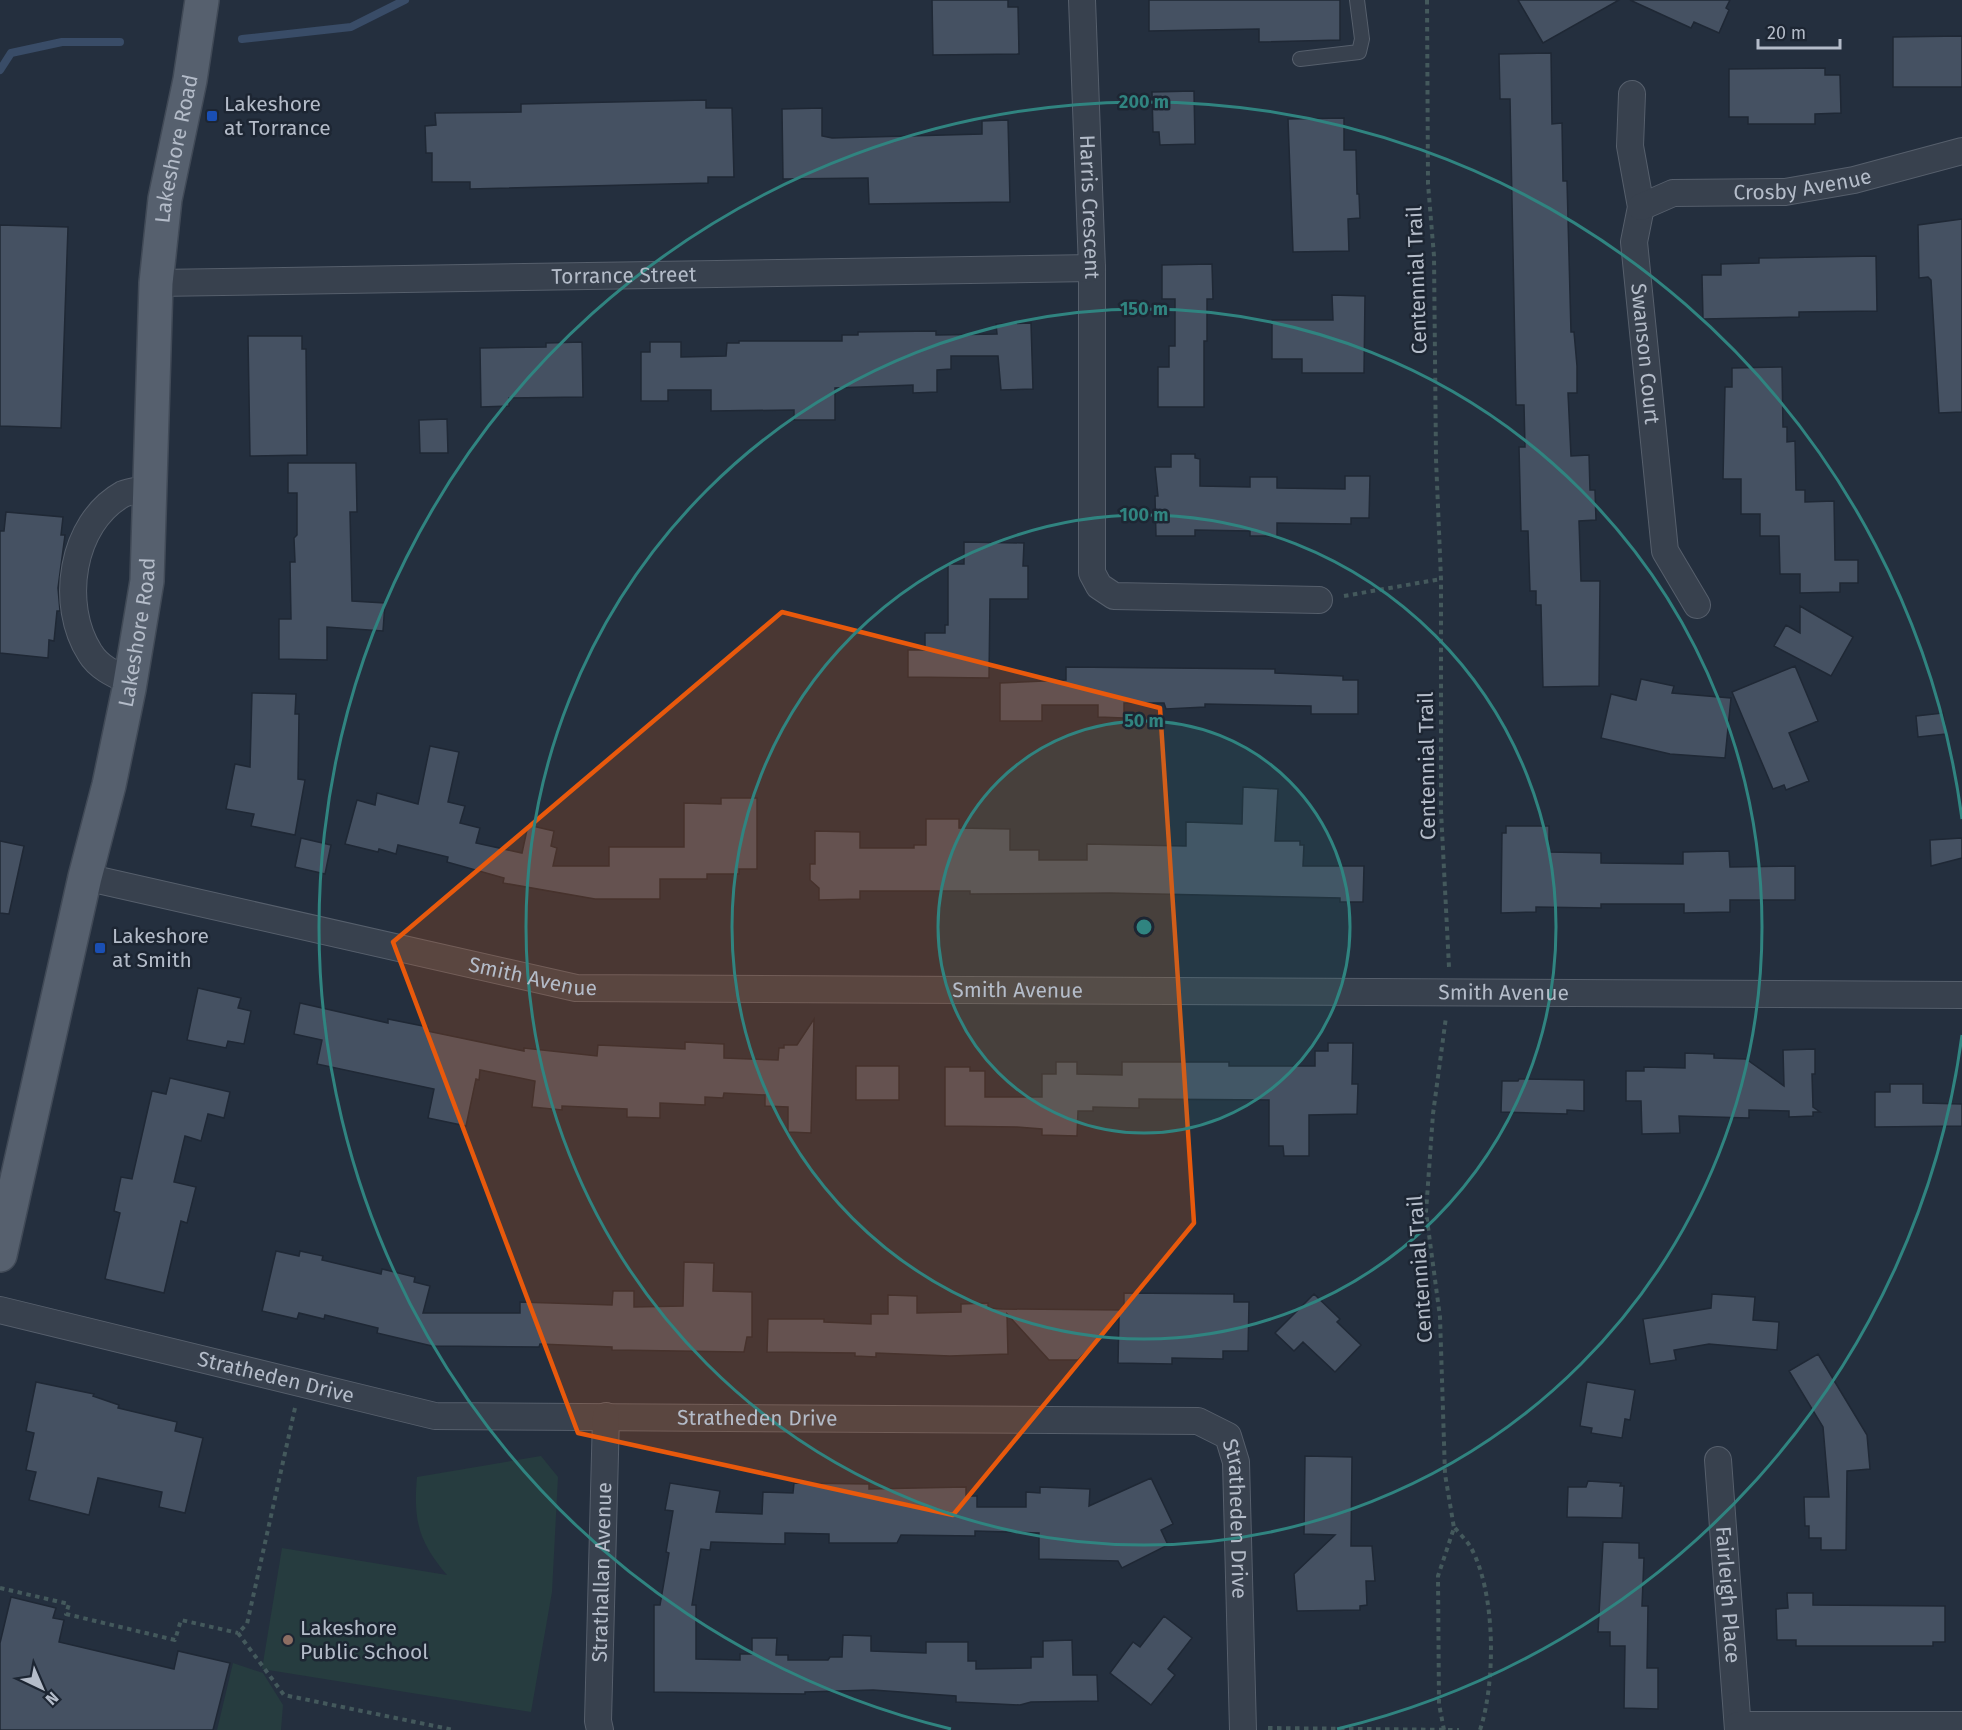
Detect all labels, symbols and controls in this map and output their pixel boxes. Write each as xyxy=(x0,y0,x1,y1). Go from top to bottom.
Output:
scale bar xyxy=(1758,12,1840,50)
text: 20 m xyxy=(1767,22,1806,44)
street label: Lakeshore Road xyxy=(149,72,204,224)
place label: Lakeshore at Torrance xyxy=(224,91,331,141)
text: 200 m xyxy=(1119,91,1169,113)
marker: Lakeshore at Torrance xyxy=(205,109,219,123)
street label: Harris Crescent xyxy=(1074,134,1105,279)
street label: Crosby Avenue xyxy=(1733,163,1874,205)
street label: Centennial Trail xyxy=(1401,205,1433,355)
street label: Torrance Street xyxy=(551,261,697,290)
street label: Swanson Court xyxy=(1625,282,1665,426)
text: 150 m xyxy=(1120,298,1168,320)
text: 100 m xyxy=(1120,504,1168,526)
street label: Lakeshore Road xyxy=(113,557,161,709)
street label: Centennial Trail xyxy=(1413,692,1441,840)
text: 50 m xyxy=(1124,710,1164,732)
centre of rings xyxy=(1134,917,1154,937)
place label: Lakeshore at Smith xyxy=(112,923,209,973)
marker: Lakeshore at Smith xyxy=(93,941,107,955)
street label: Smith Avenue xyxy=(466,951,597,1001)
street label: Smith Avenue xyxy=(952,977,1083,1004)
street label: Smith Avenue xyxy=(1438,979,1569,1006)
street label: Centennial Trail xyxy=(1402,1194,1438,1344)
street label: Stratheden Drive xyxy=(195,1346,357,1409)
street label: Stratheden Drive xyxy=(677,1405,838,1432)
street label: Stratheden Drive xyxy=(1217,1436,1253,1599)
street label: Strathallan Avenue xyxy=(587,1482,617,1663)
street label: Fairleigh Place xyxy=(1710,1525,1746,1664)
place label: Lakeshore Public School xyxy=(300,1615,428,1665)
marker: Lakeshore Public School xyxy=(281,1633,295,1647)
north arrow xyxy=(12,1658,72,1718)
text: N xyxy=(42,1688,62,1709)

